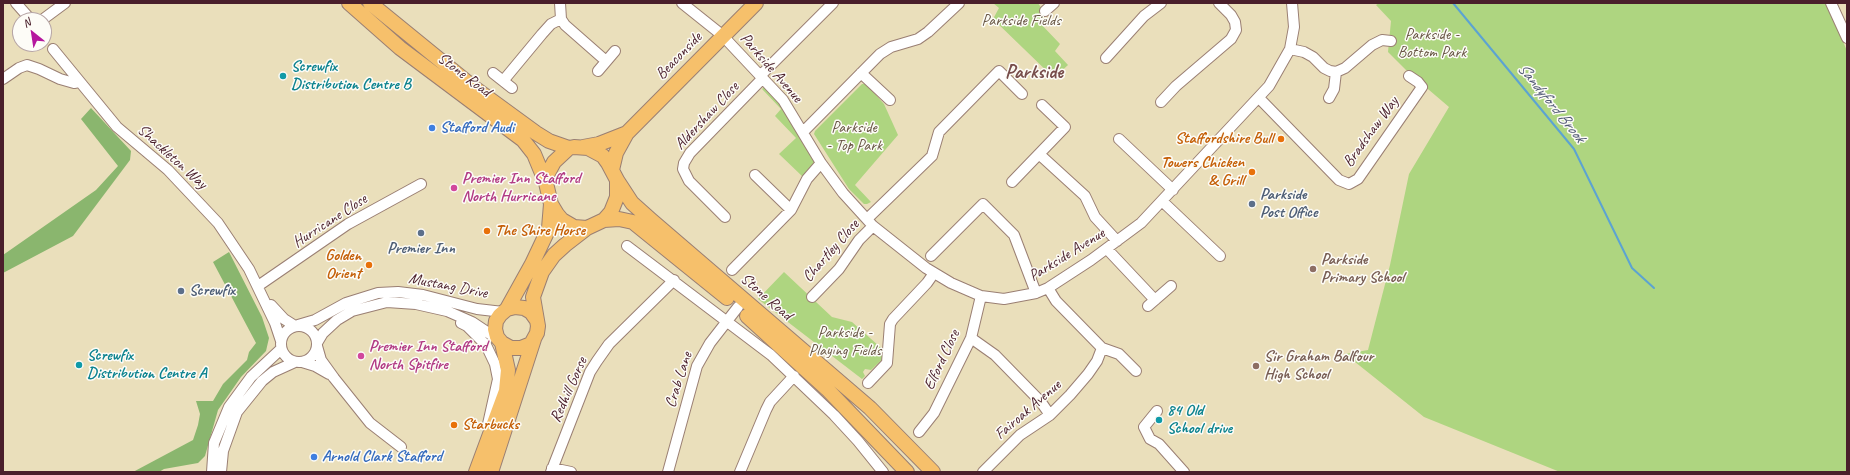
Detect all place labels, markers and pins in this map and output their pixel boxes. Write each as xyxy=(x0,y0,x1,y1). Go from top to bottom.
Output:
place label: Screwfix Distribution Centre B xyxy=(291,57,411,95)
marker: Screwfix Distribution Centre B xyxy=(278,71,288,81)
place label: Stafford Audi xyxy=(440,118,514,138)
marker: Stafford Audi xyxy=(427,123,437,133)
place label: Staffordshire Bull xyxy=(1175,129,1273,149)
marker: Staffordshire Bull xyxy=(1276,134,1286,144)
place label: Towers Chicken & Grill xyxy=(1161,153,1244,191)
marker: Towers Chicken & Grill xyxy=(1247,167,1257,177)
place label: Premier Inn Stafford North Hurricane xyxy=(462,169,580,207)
marker: Premier Inn Stafford North Hurricane xyxy=(449,183,459,193)
place label: Parkside Post Office xyxy=(1260,185,1317,223)
marker: Parkside Post Office xyxy=(1247,199,1257,209)
place label: The Shire Horse xyxy=(495,221,585,241)
marker: The Shire Horse xyxy=(482,226,492,236)
marker: Premier Inn xyxy=(416,228,426,238)
place label: Premier Inn xyxy=(387,239,455,259)
place label: Golden Orient xyxy=(325,246,361,284)
place label: Parkside Primary School xyxy=(1321,250,1404,288)
marker: Golden Orient xyxy=(364,260,374,270)
marker: Parkside Primary School xyxy=(1308,264,1318,274)
place label: Screwfix xyxy=(189,281,235,301)
marker: Screwfix xyxy=(176,286,186,296)
place label: Premier Inn Stafford North Spitfire xyxy=(369,337,487,375)
place label: Screwfix Distribution Centre A xyxy=(87,346,207,384)
place label: Sir Graham Balfour High School xyxy=(1264,347,1373,385)
marker: Premier Inn Stafford North Spitfire xyxy=(356,351,366,361)
marker: Screwfix Distribution Centre A xyxy=(74,360,84,370)
marker: Sir Graham Balfour High School xyxy=(1251,361,1261,371)
place label: 84 Old School drive xyxy=(1167,401,1232,439)
place label: Starbucks xyxy=(462,415,519,435)
marker: 84 Old School drive xyxy=(1154,415,1164,425)
marker: Starbucks xyxy=(449,420,459,430)
place label: Arnold Clark Stafford xyxy=(322,447,442,467)
marker: Arnold Clark Stafford xyxy=(309,452,319,462)

